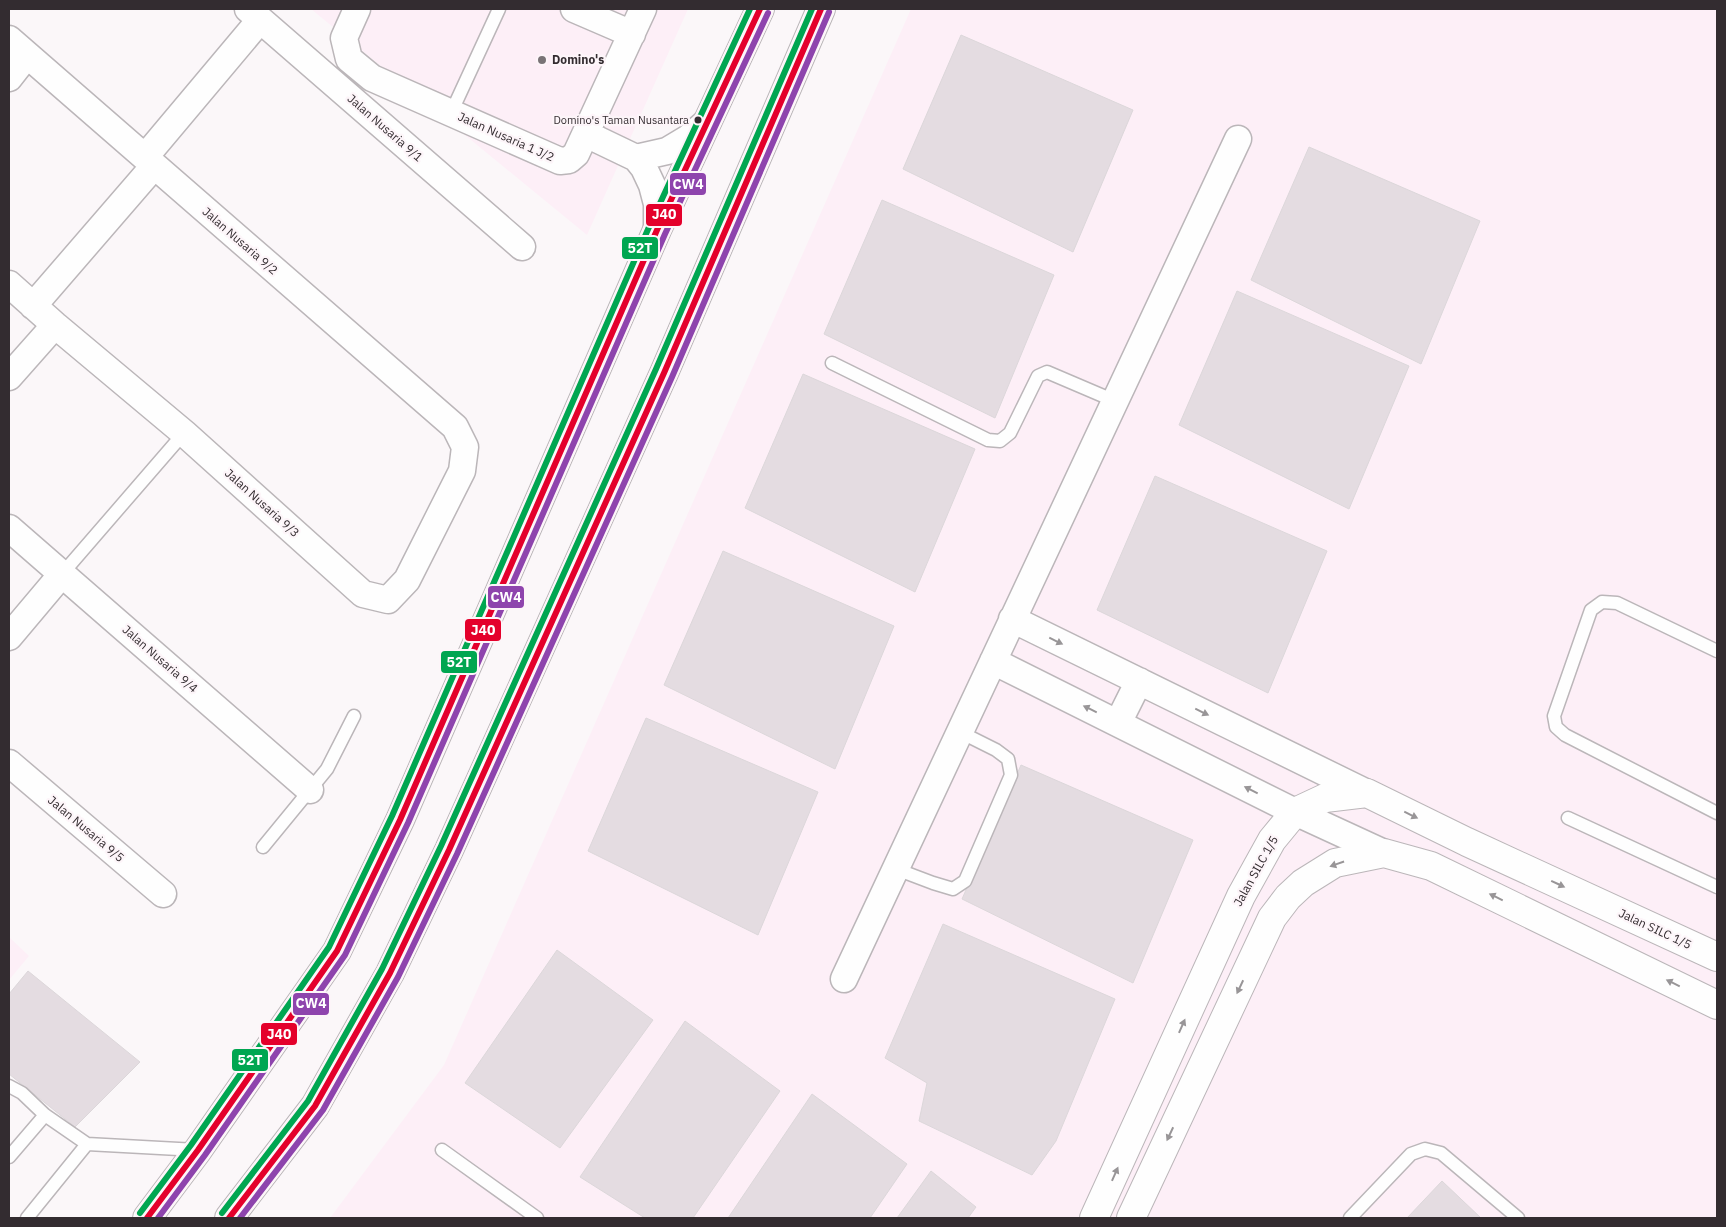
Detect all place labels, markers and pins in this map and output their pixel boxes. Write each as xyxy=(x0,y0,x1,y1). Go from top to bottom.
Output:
place label: Domino's xyxy=(552,52,604,67)
marker: Domino's xyxy=(536,54,548,66)
place label: Domino's Taman Nusantara xyxy=(553,113,689,127)
marker: Domino's Taman Nusantara xyxy=(693,115,703,125)

